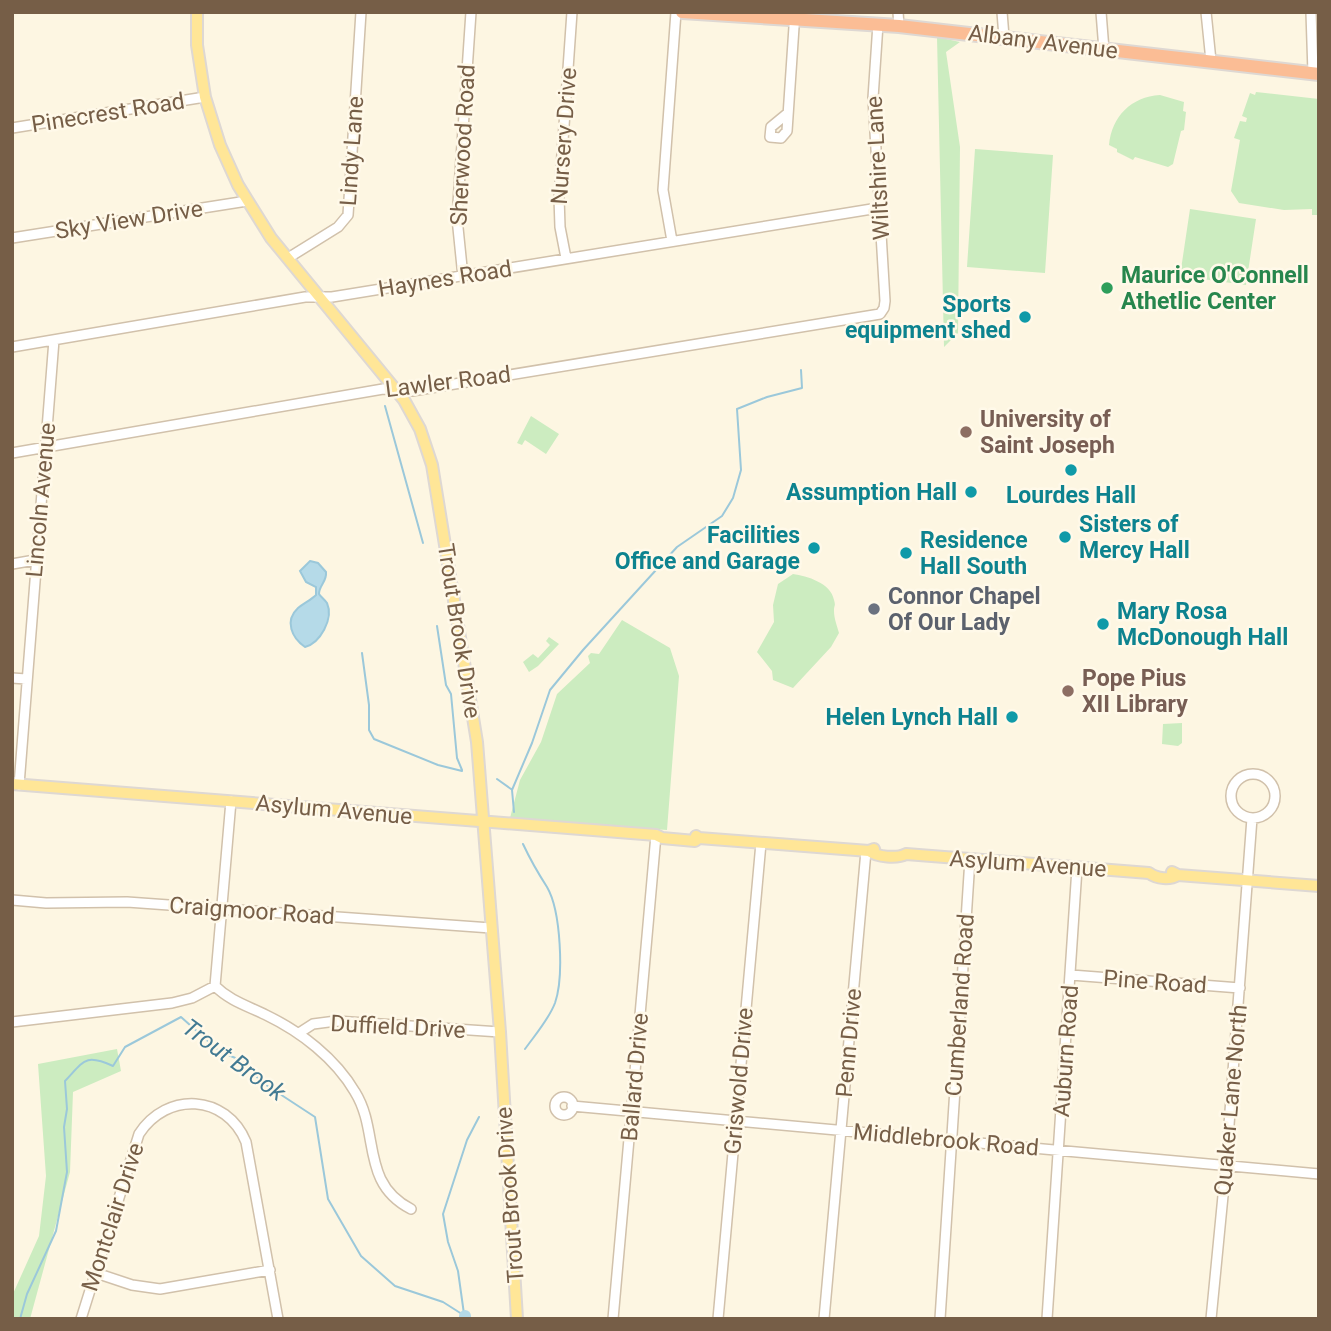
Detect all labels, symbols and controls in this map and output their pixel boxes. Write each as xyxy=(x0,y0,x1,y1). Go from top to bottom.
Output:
street label: Albany Avenue xyxy=(967,19,1119,65)
street label: Sherwood Road xyxy=(445,64,481,226)
street label: Nursery Drive xyxy=(546,67,582,205)
street label: Pinecrest Road xyxy=(29,88,187,138)
street label: Lindy Lane xyxy=(335,95,369,207)
street label: Wiltshire Lane xyxy=(861,95,895,241)
street label: Sky View Drive xyxy=(53,195,205,245)
street label: Haynes Road xyxy=(376,255,514,303)
place label: Maurice O'Connell Athetlic Center xyxy=(1121,262,1309,315)
marker: Maurice O'Connell Athetlic Center xyxy=(1099,280,1115,296)
place label: Sports equipment shed xyxy=(845,291,1011,344)
marker: Sports equipment shed xyxy=(1017,309,1033,325)
street label: Lawler Road xyxy=(384,361,512,403)
place label: University of Saint Joseph xyxy=(980,406,1115,459)
street label: Lincoln Avenue xyxy=(21,422,61,578)
marker: University of Saint Joseph xyxy=(958,424,974,440)
marker: Lourdes Hall xyxy=(1063,462,1079,478)
place label: Assumption Hall xyxy=(786,479,957,506)
place label: Lourdes Hall xyxy=(1006,482,1136,509)
marker: Assumption Hall xyxy=(963,484,979,500)
place label: Sisters of Mercy Hall xyxy=(1079,511,1190,564)
place label: Facilities Office and Garage xyxy=(615,522,800,575)
place label: Residence Hall South xyxy=(920,527,1028,580)
marker: Sisters of Mercy Hall xyxy=(1057,529,1073,545)
marker: Facilities Office and Garage xyxy=(806,540,822,556)
street label: Trout Brook Drive xyxy=(432,542,486,720)
marker: Residence Hall South xyxy=(898,545,914,561)
place label: Connor Chapel Of Our Lady xyxy=(888,583,1041,636)
place label: Mary Rosa McDonough Hall xyxy=(1117,598,1288,651)
marker: Connor Chapel Of Our Lady xyxy=(866,601,882,617)
marker: Mary Rosa McDonough Hall xyxy=(1095,616,1111,632)
place label: Pope Pius XII Library xyxy=(1082,665,1188,718)
marker: Pope Pius XII Library xyxy=(1060,683,1076,699)
place label: Helen Lynch Hall xyxy=(825,704,998,731)
marker: Helen Lynch Hall xyxy=(1004,709,1020,725)
street label: Asylum Avenue xyxy=(255,790,413,830)
street label: Asylum Avenue xyxy=(949,845,1107,883)
street label: Craigmoor Road xyxy=(168,892,336,930)
street label: Cumberland Road xyxy=(940,913,980,1097)
street label: Pine Road xyxy=(1102,965,1208,999)
street label: Auburn Road xyxy=(1048,984,1084,1118)
street label: Penn Drive xyxy=(831,987,867,1099)
street label: Quaker Lane North xyxy=(1209,1003,1253,1197)
street label: Griswold Drive xyxy=(719,1006,759,1156)
street label: Duffield Drive xyxy=(330,1010,466,1044)
street label: Ballard Drive xyxy=(616,1012,654,1142)
water label: Trout Brook xyxy=(177,1013,292,1108)
street label: Trout Brook Drive xyxy=(490,1106,530,1284)
street label: Middlebrook Road xyxy=(852,1118,1040,1162)
street label: Montclair Drive xyxy=(76,1139,150,1295)

